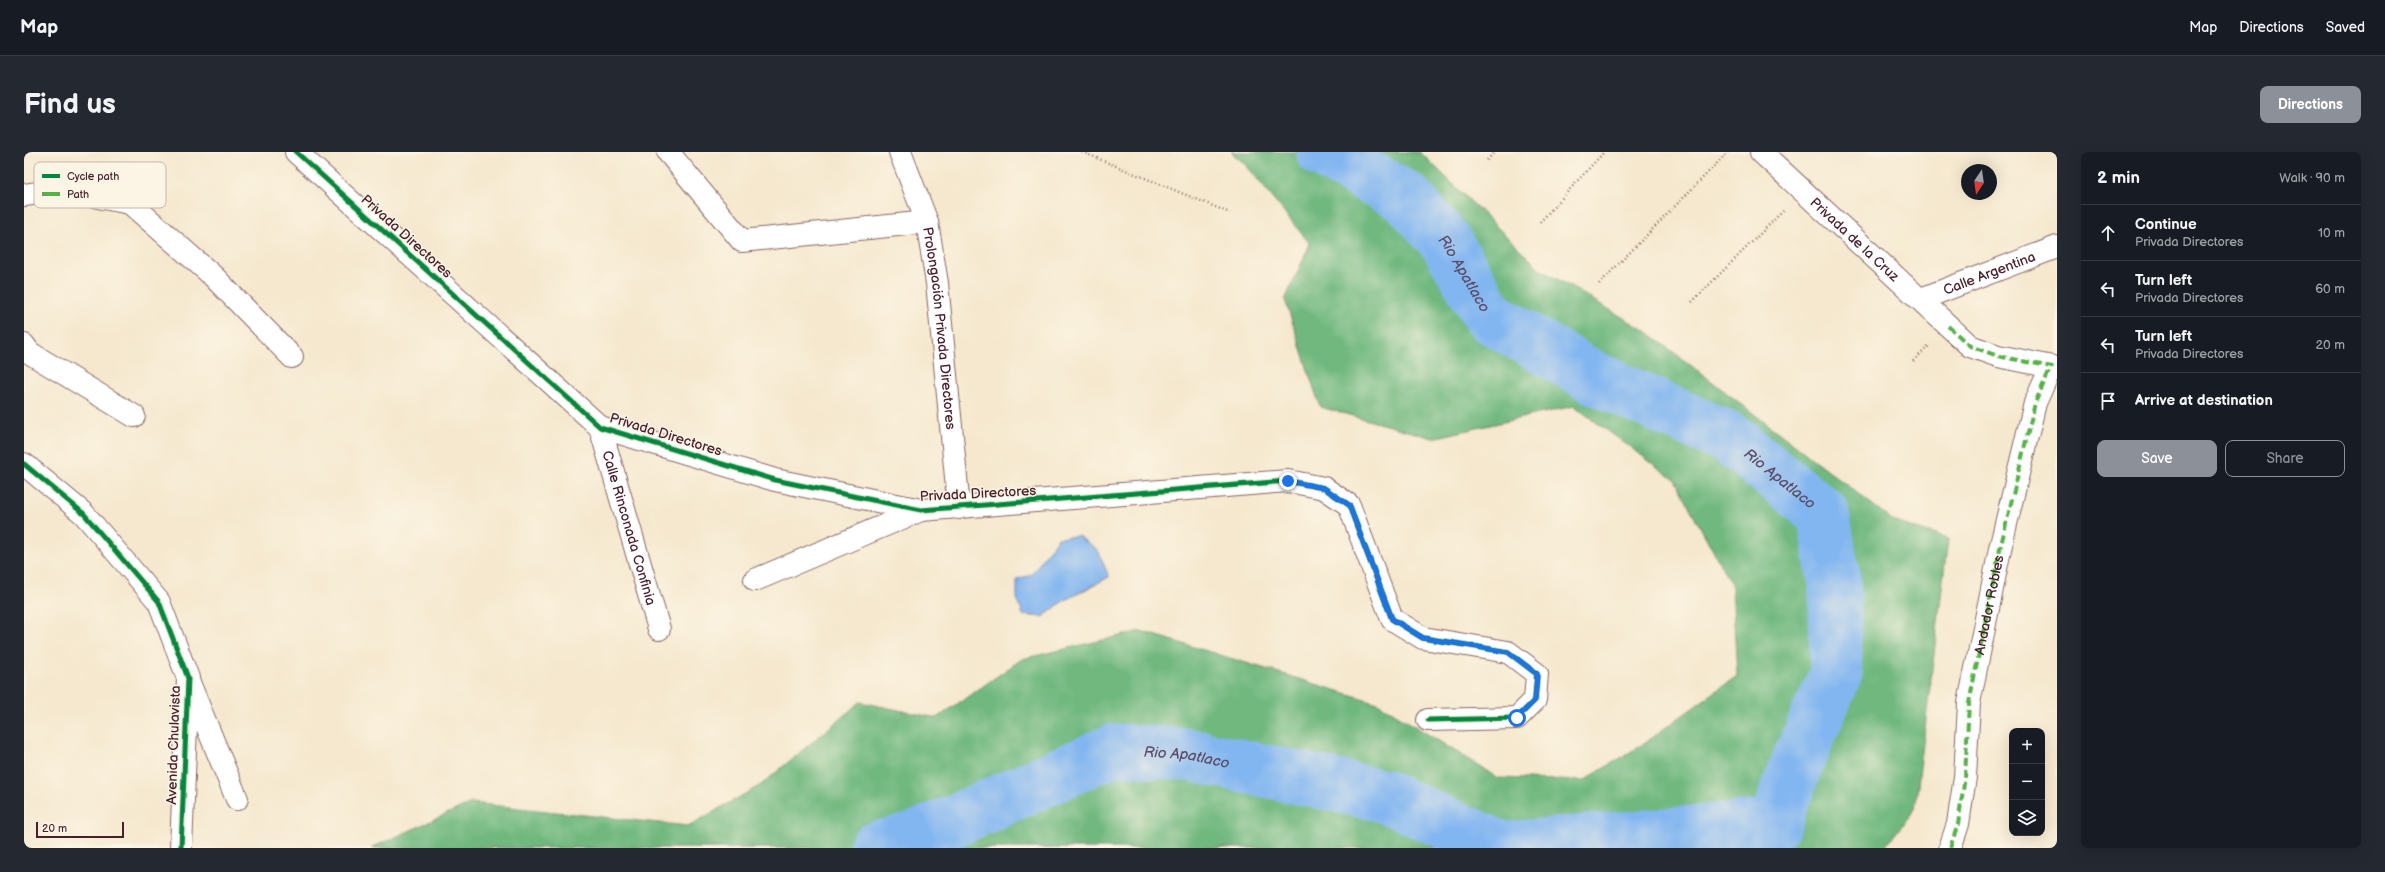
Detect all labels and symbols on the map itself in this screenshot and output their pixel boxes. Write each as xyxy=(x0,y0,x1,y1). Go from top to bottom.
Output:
legend xyxy=(34,162,166,208)
north arrow xyxy=(1961,164,1997,200)
text: Cycle path xyxy=(67,170,119,183)
text: Path xyxy=(67,188,89,201)
street label: Privada Directores xyxy=(358,191,456,282)
street label: Privada de la Cruz xyxy=(1806,194,1903,285)
street label: Prolongación Privada Directores xyxy=(919,226,959,430)
water label: Rio Apatlaco xyxy=(1434,231,1494,316)
street label: Calle Argentina xyxy=(1941,248,2038,299)
street label: Privada Directores xyxy=(608,409,724,460)
water label: Rio Apatlaco xyxy=(1740,445,1820,514)
street label: Calle Rinconada Confinia xyxy=(598,449,660,607)
route end xyxy=(1279,472,1297,490)
street label: Privada Directores xyxy=(919,482,1037,505)
street label: Andador Robles xyxy=(1971,554,2008,656)
street label: Avenida Chulavista xyxy=(163,685,184,805)
route start xyxy=(1508,709,1526,727)
water label: Rio Apatlaco xyxy=(1143,743,1231,773)
scale bar xyxy=(36,820,124,839)

